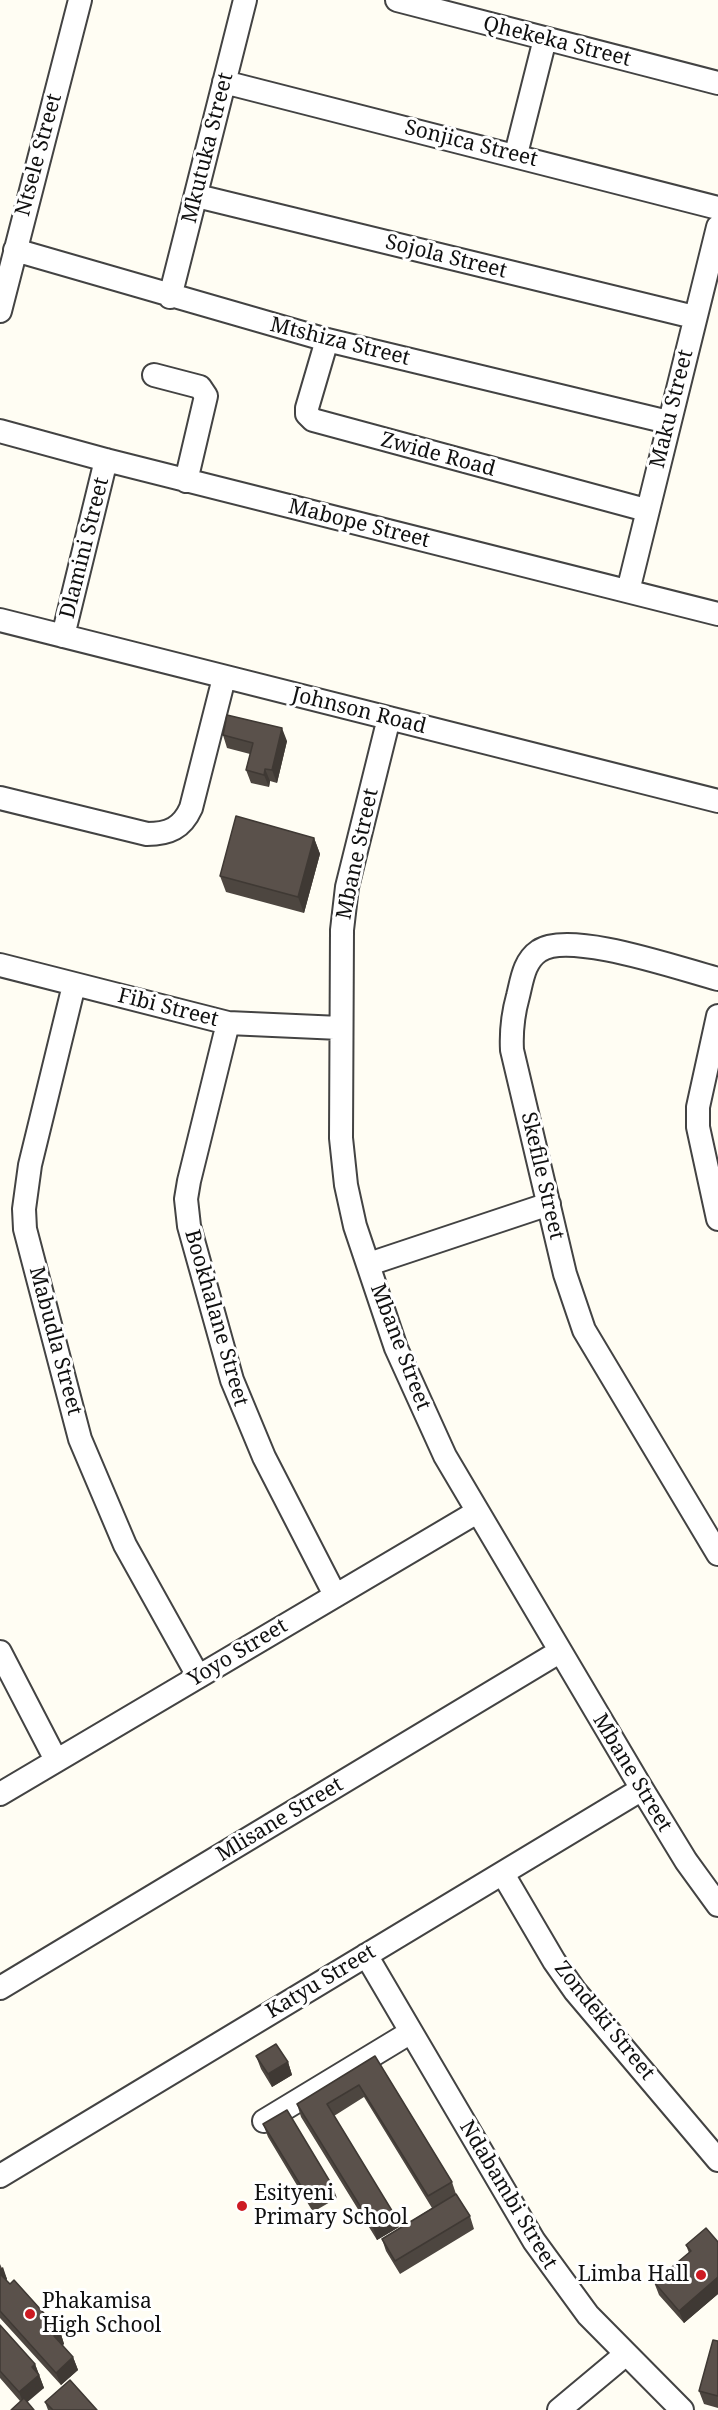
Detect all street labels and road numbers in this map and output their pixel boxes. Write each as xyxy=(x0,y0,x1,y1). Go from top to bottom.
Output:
street label: Qhekeka Street xyxy=(481,11,633,73)
street label: Mkutuka Street xyxy=(177,70,239,226)
street label: Ntsele Street xyxy=(11,91,67,219)
street label: Sonjica Street xyxy=(402,115,540,173)
street label: Sojola Street xyxy=(383,230,509,284)
street label: Mtshiza Street xyxy=(267,312,413,372)
street label: Maku Street xyxy=(645,347,699,471)
street label: Zwide Road xyxy=(378,428,498,482)
street label: Dlamini Street xyxy=(55,475,115,621)
street label: Mabope Street xyxy=(286,494,432,554)
street label: Johnson Road xyxy=(289,682,429,740)
street label: Mbane Street xyxy=(332,786,384,922)
street label: Fibi Street xyxy=(115,983,221,1033)
street label: Skefile Street xyxy=(515,1110,569,1242)
street label: Bookhalane Street xyxy=(179,1227,253,1409)
street label: Mabudla Street xyxy=(23,1264,87,1418)
street label: Mbane Street xyxy=(364,1280,436,1414)
street label: Yoyo Street xyxy=(184,1614,292,1692)
street label: Mbane Street xyxy=(587,1709,677,1837)
street label: Mlisane Street xyxy=(212,1772,348,1868)
street label: Katyu Street xyxy=(262,1939,380,2025)
street label: Zondeki Street xyxy=(549,1957,659,2085)
street label: Ndabambi Street xyxy=(454,2116,562,2274)

